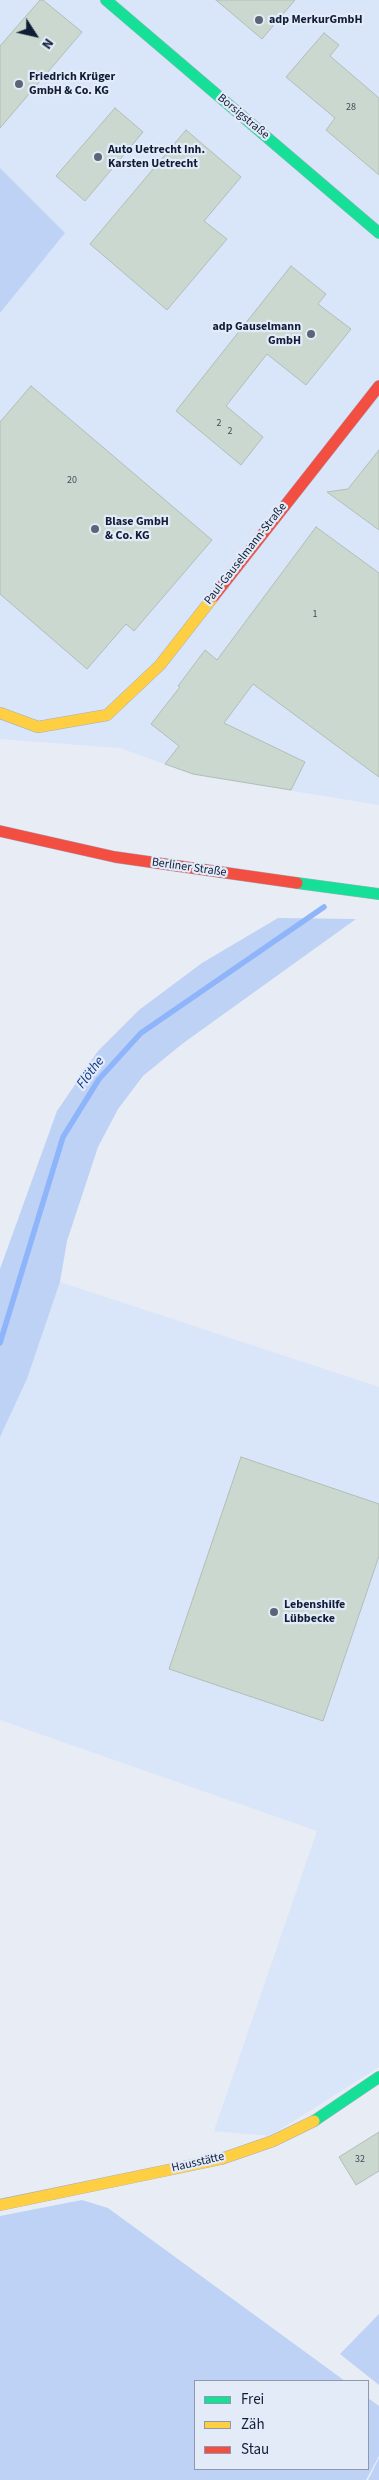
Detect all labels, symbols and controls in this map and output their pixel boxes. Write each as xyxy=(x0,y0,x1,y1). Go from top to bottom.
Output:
north arrow xyxy=(10,10,60,60)
place label: adp MerkurGmbH xyxy=(269,13,362,27)
marker: adp MerkurGmbH xyxy=(253,14,265,26)
text: N xyxy=(36,34,58,53)
place label: Friedrich Krüger GmbH & Co. KG xyxy=(29,70,115,98)
marker: Friedrich Krüger GmbH & Co. KG xyxy=(13,78,25,90)
street label: Borsigstraße xyxy=(214,91,272,143)
house number: 28 xyxy=(346,102,356,114)
place label: Auto Uetrecht Inh. Karsten Uetrecht xyxy=(108,143,205,171)
marker: Auto Uetrecht Inh. Karsten Uetrecht xyxy=(92,151,104,163)
place label: adp Gauselmann GmbH xyxy=(212,320,301,348)
marker: adp Gauselmann GmbH xyxy=(305,328,317,340)
house number: 2 xyxy=(217,418,221,430)
house number: 2 xyxy=(228,426,232,438)
house number: 20 xyxy=(67,475,77,487)
street label: Paul-Gauselmann-Straße xyxy=(202,500,290,608)
place label: Blase GmbH & Co. KG xyxy=(105,515,169,543)
marker: Blase GmbH & Co. KG xyxy=(89,523,101,535)
house number: 1 xyxy=(313,609,317,621)
street label: Berliner Straße xyxy=(151,856,227,880)
water label: Flöthe xyxy=(73,1054,109,1092)
place label: Lebenshilfe Lübbecke xyxy=(284,1598,345,1626)
marker: Lebenshilfe Lübbecke xyxy=(268,1606,280,1618)
street label: Hausstätte xyxy=(170,2150,226,2176)
house number: 32 xyxy=(355,2154,365,2166)
legend xyxy=(194,2380,369,2470)
text: Frei xyxy=(241,2389,264,2410)
text: Zäh xyxy=(241,2414,265,2435)
text: Stau xyxy=(241,2439,269,2460)

